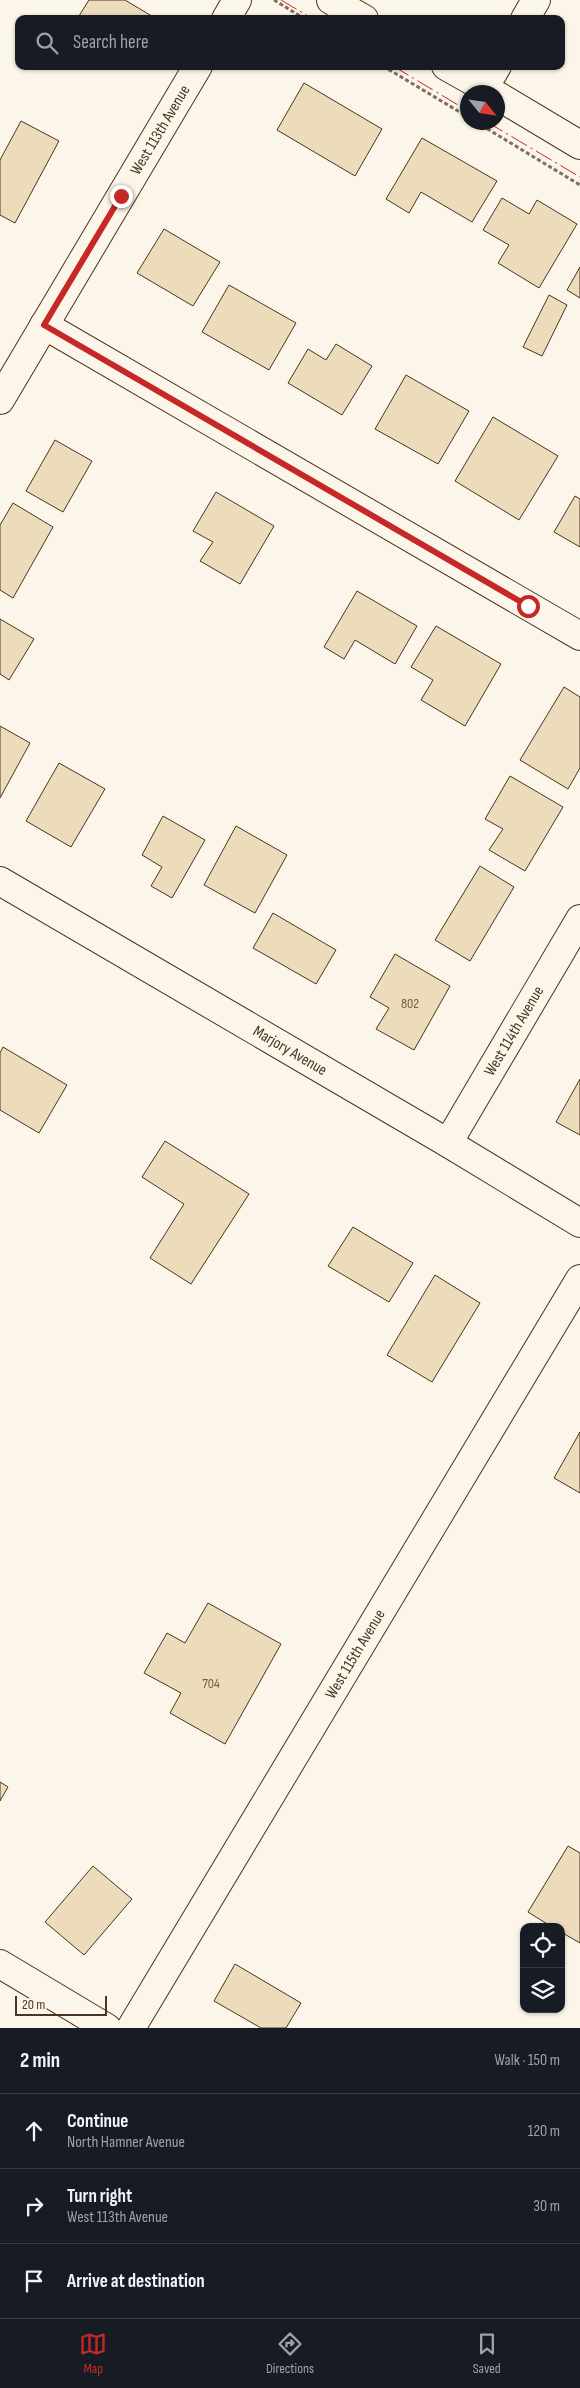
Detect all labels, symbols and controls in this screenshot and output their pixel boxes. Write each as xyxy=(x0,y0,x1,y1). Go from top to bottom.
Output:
search box xyxy=(15,15,565,70)
icon: search xyxy=(33,29,61,57)
text: Search here xyxy=(73,31,149,54)
street label: West 113th Avenue xyxy=(126,82,194,178)
north arrow xyxy=(460,85,505,130)
route end xyxy=(110,185,133,208)
route start xyxy=(517,595,540,618)
street label: West 114th Avenue xyxy=(480,983,548,1079)
house number: 802 xyxy=(401,995,419,1012)
street label: Marjory Avenue xyxy=(250,1022,330,1080)
street label: West 115th Avenue xyxy=(321,1606,389,1702)
house number: 704 xyxy=(202,1675,220,1692)
map controls xyxy=(520,1923,565,2013)
button: locate xyxy=(520,1923,565,1968)
button: layers xyxy=(520,1968,565,2013)
scale bar xyxy=(15,1993,108,2016)
text: 20 m xyxy=(22,1996,45,2013)
text: 2 min xyxy=(20,2048,60,2073)
text: Walk · 150 m xyxy=(495,2051,560,2070)
text: Continue xyxy=(67,2110,128,2133)
icon: ahead xyxy=(20,2117,48,2145)
text: 120 m xyxy=(528,2122,560,2141)
text: North Hamner Avenue xyxy=(67,2133,185,2152)
text: Turn right xyxy=(67,2185,132,2208)
icon: right xyxy=(20,2192,48,2220)
text: 30 m xyxy=(533,2197,560,2216)
text: West 113th Avenue xyxy=(67,2208,168,2227)
icon: arrive xyxy=(20,2267,48,2295)
text: Arrive at destination xyxy=(67,2270,205,2293)
tab: Map xyxy=(79,2330,107,2377)
tab: Directions xyxy=(266,2330,314,2377)
tab: Saved xyxy=(473,2330,501,2377)

